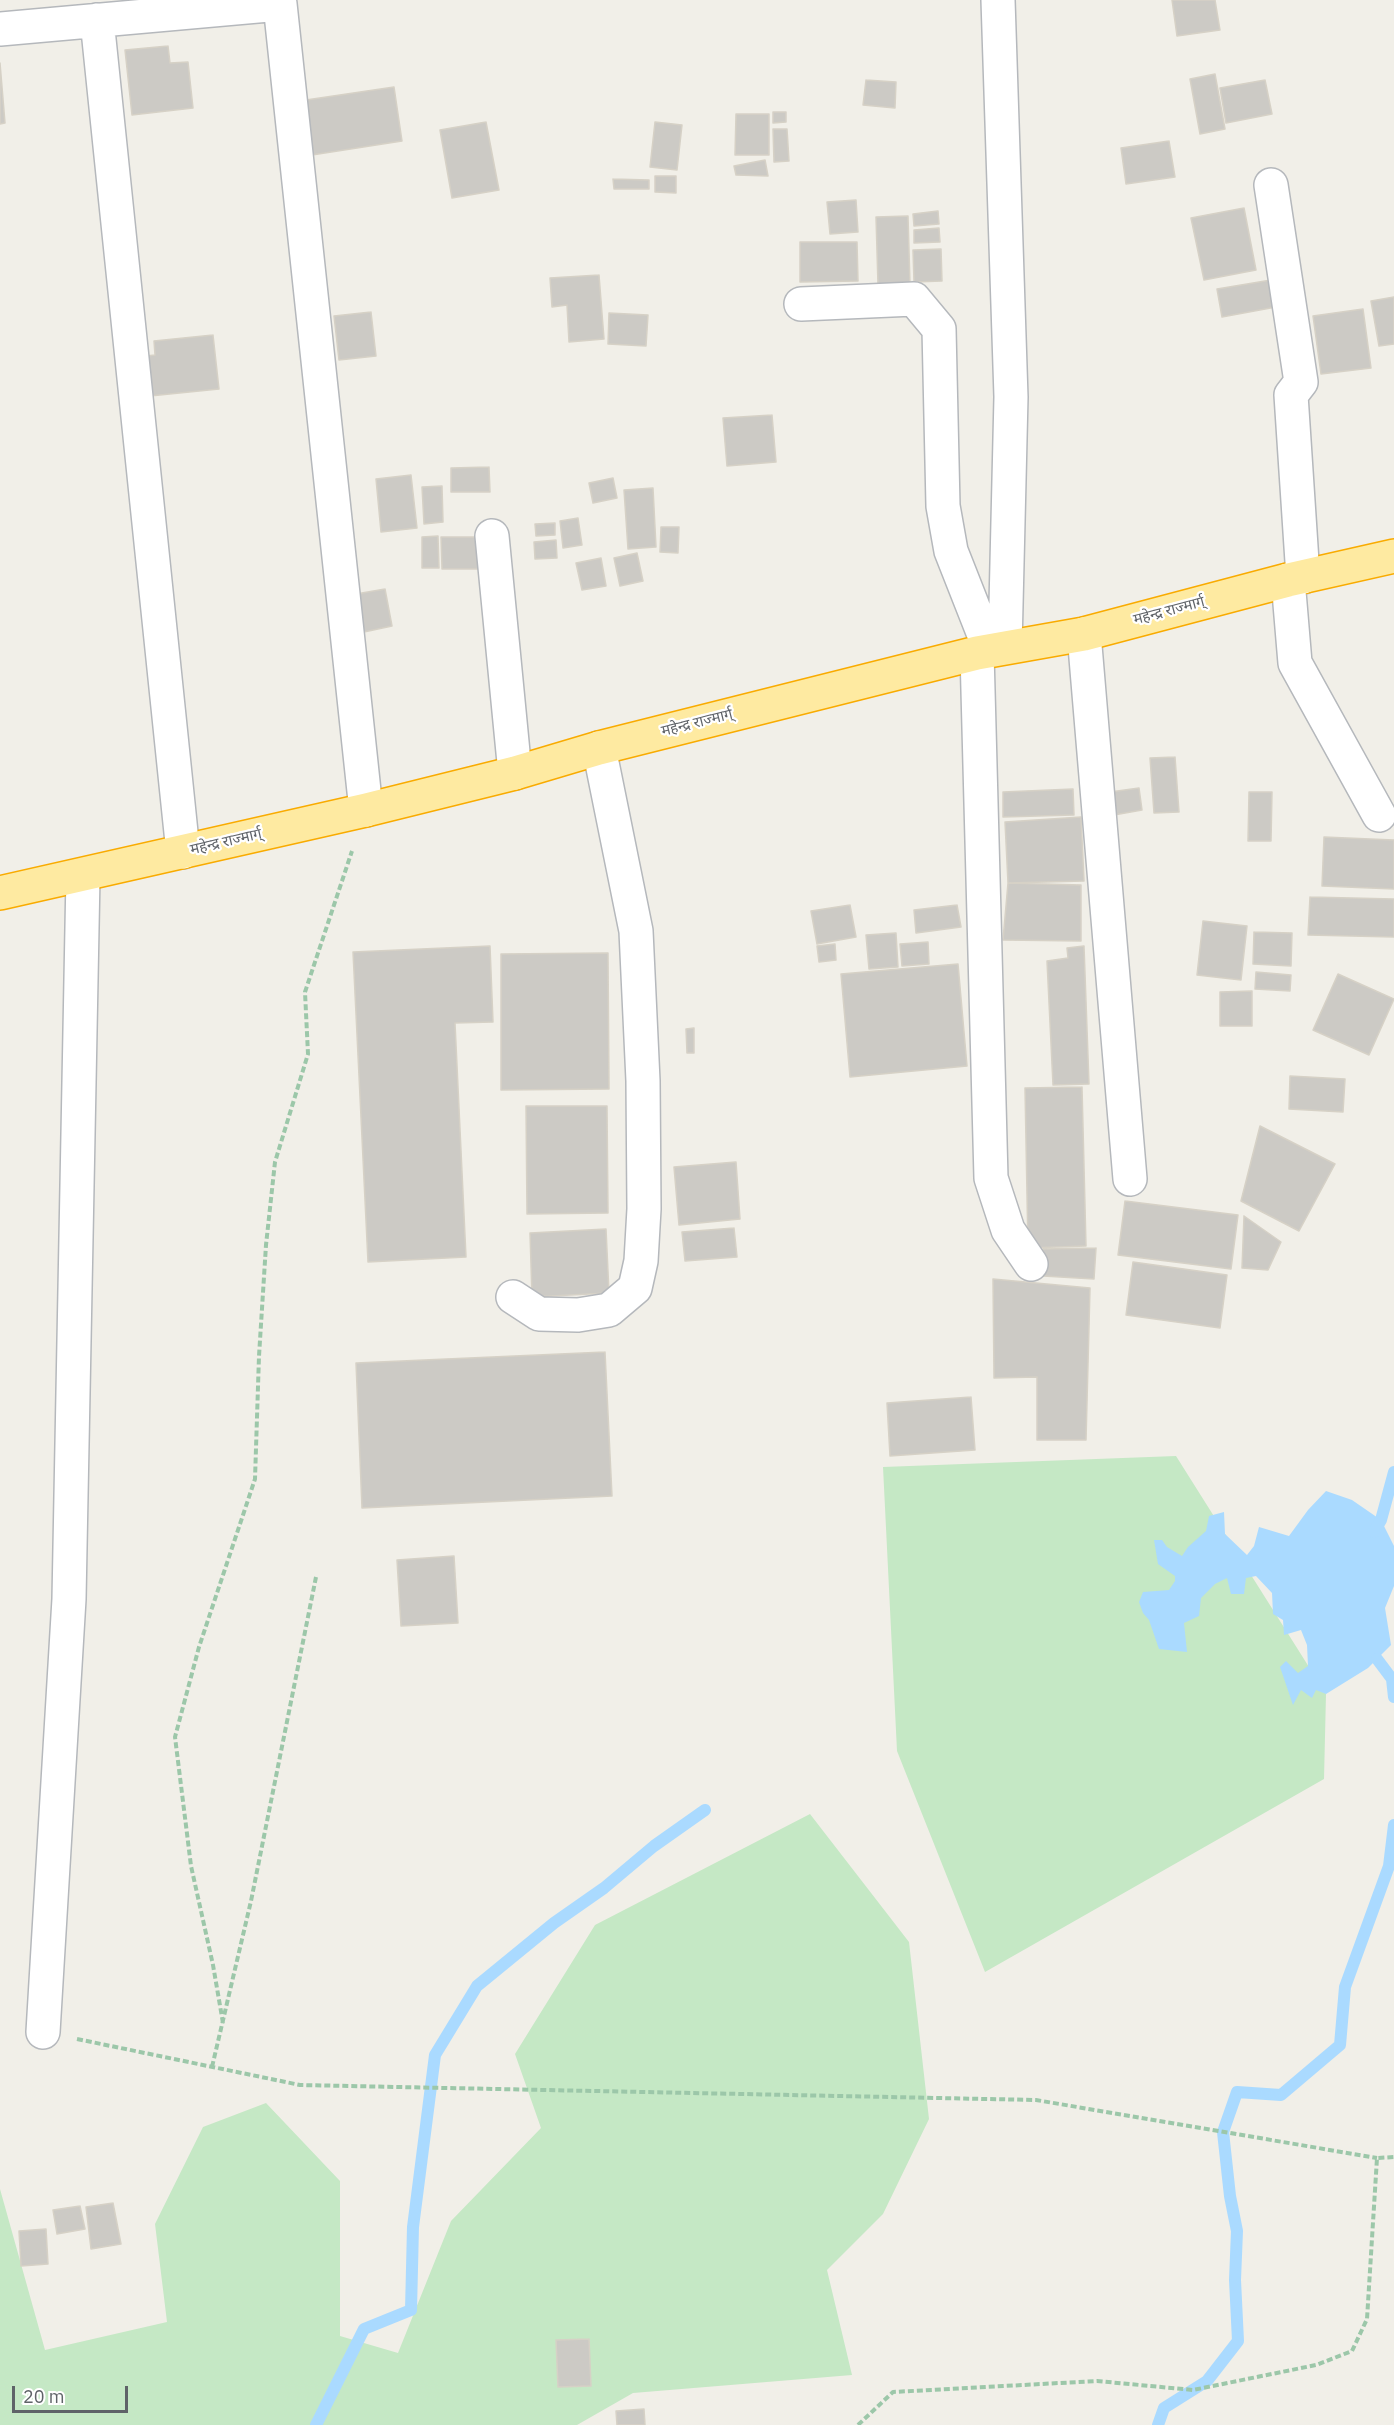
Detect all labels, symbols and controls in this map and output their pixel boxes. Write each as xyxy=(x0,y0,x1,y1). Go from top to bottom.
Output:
street label: महेन्द्र राज्मार्ग् xyxy=(1131,593,1207,629)
street label: महेन्द्र राज्मार्ग् xyxy=(659,705,735,741)
street label: महेन्द्र राज्मार्ग् xyxy=(188,825,264,859)
scale bar xyxy=(15,2374,130,2412)
text: 20 m xyxy=(23,2385,65,2408)

